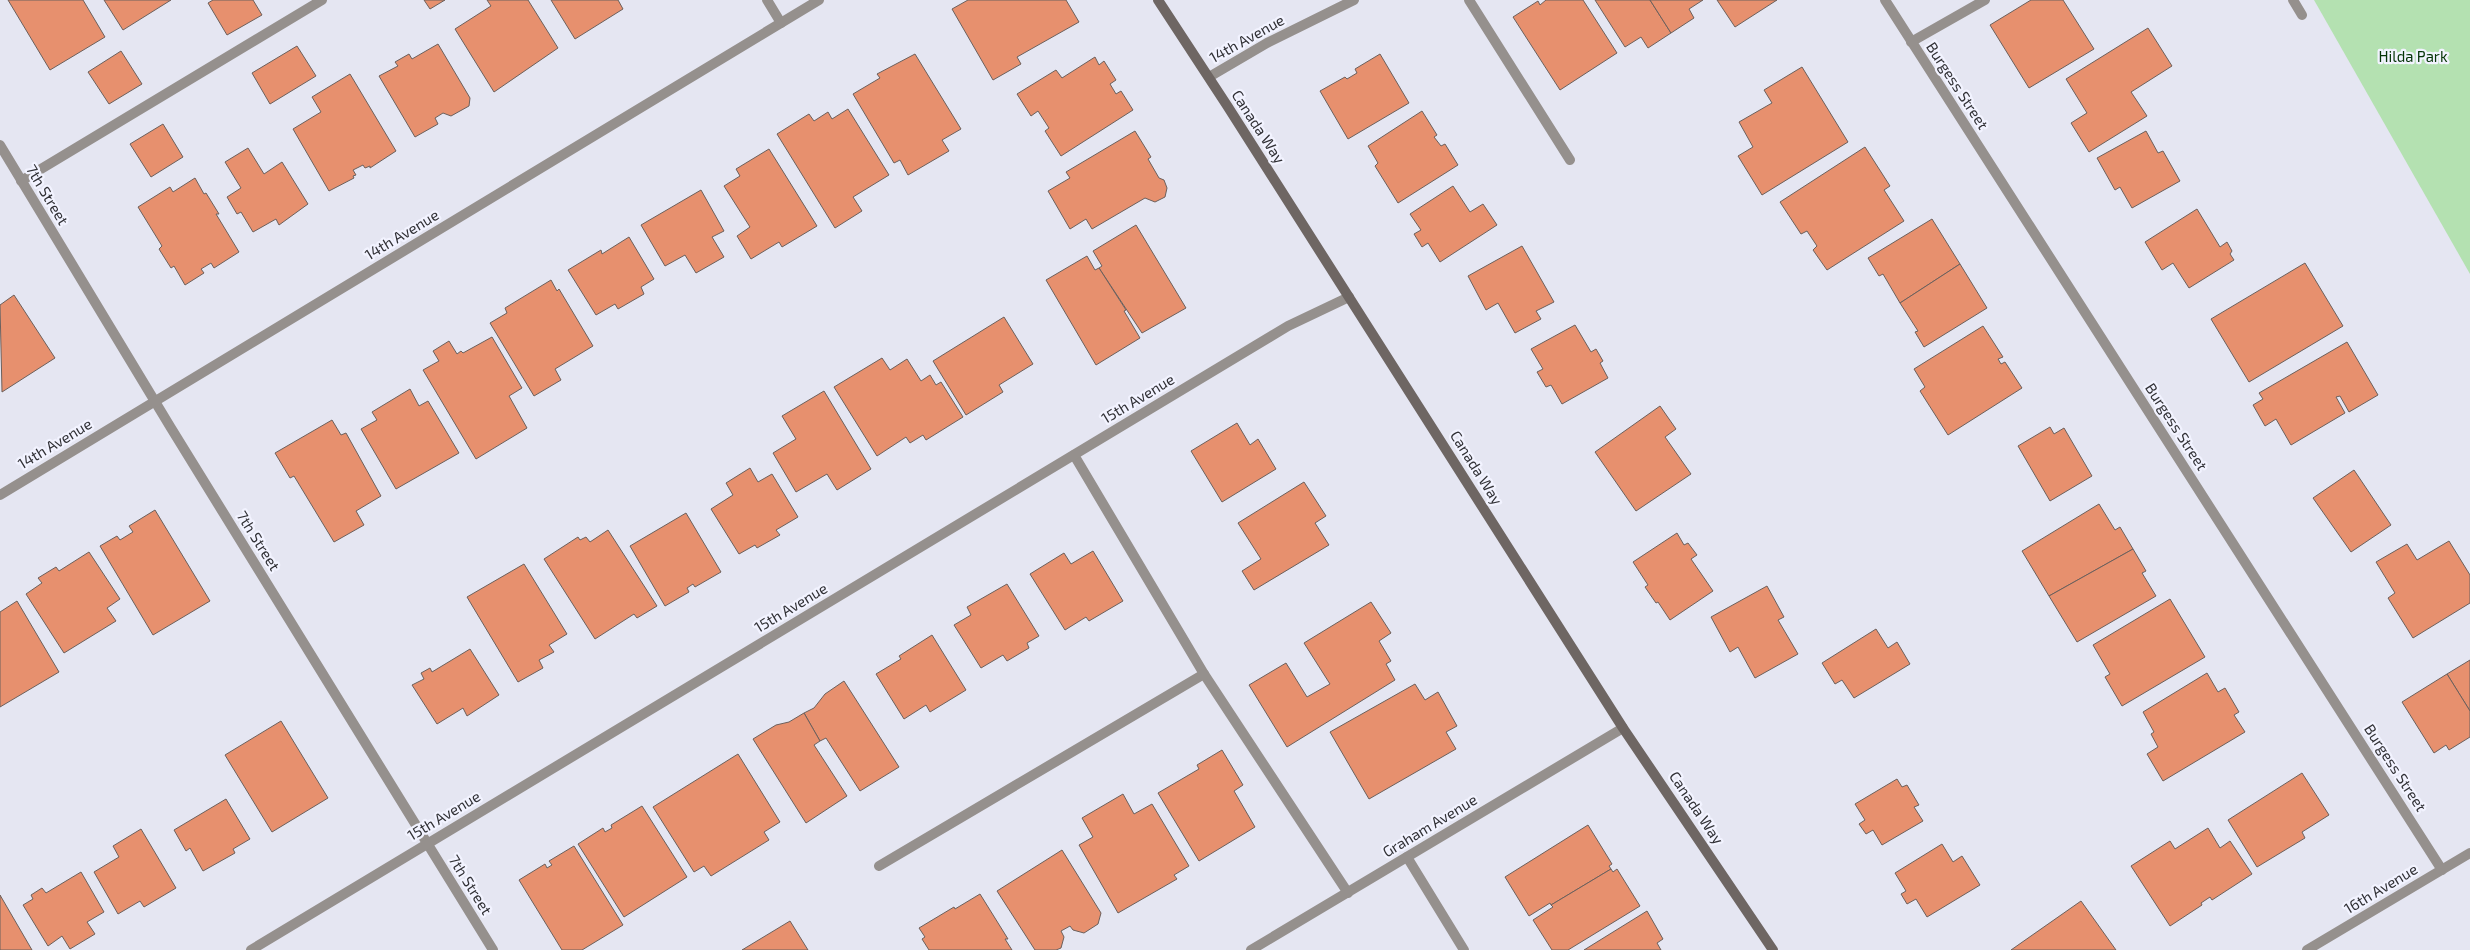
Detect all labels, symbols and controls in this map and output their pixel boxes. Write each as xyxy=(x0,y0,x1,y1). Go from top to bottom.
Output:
street label: 14th Avenue xyxy=(1206,10,1287,66)
street label: Burgess Street xyxy=(1923,38,1993,133)
park label: Hilda Park xyxy=(2378,47,2448,65)
street label: Canada Way xyxy=(1228,86,1289,167)
street label: 7th Street xyxy=(23,161,73,228)
street label: 14th Avenue xyxy=(361,205,442,263)
street label: 15th Avenue xyxy=(1098,369,1177,427)
street label: Burgess Street xyxy=(2142,379,2212,474)
street label: 14th Avenue xyxy=(14,414,95,472)
street label: Canada Way xyxy=(1447,427,1507,508)
street label: 7th Street xyxy=(233,507,284,574)
street label: 15th Avenue xyxy=(751,578,830,636)
street label: Burgess Street xyxy=(2361,720,2431,815)
street label: Canada Way xyxy=(1666,768,1728,847)
street label: 15th Avenue xyxy=(404,786,483,844)
street label: Graham Avenue xyxy=(1379,790,1480,860)
street label: 7th Street xyxy=(445,851,496,918)
street label: 16th Avenue xyxy=(2341,859,2420,917)

